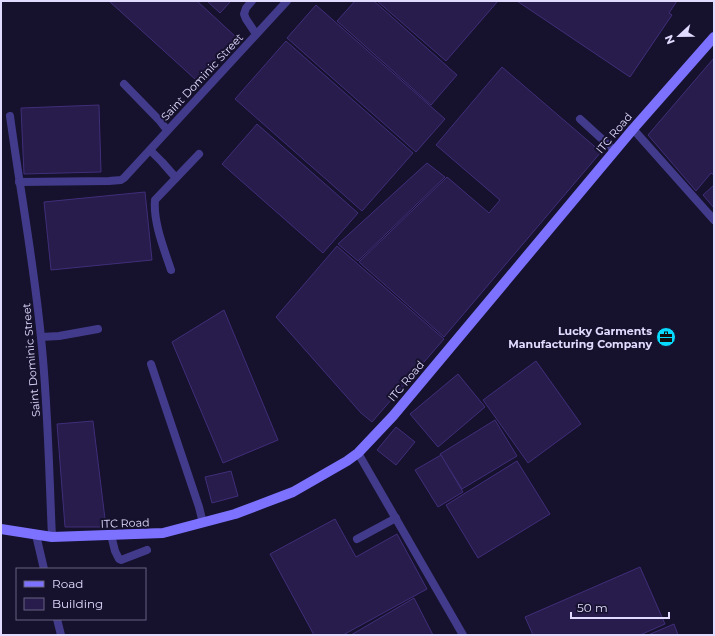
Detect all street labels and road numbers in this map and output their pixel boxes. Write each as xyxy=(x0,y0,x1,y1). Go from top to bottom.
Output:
street label: Saint Dominic Street xyxy=(158,30,246,124)
street label: ITC Road xyxy=(593,110,635,156)
street label: Saint Dominic Street xyxy=(19,302,43,418)
street label: ITC Road xyxy=(385,358,427,404)
street label: ITC Road xyxy=(100,515,150,531)

